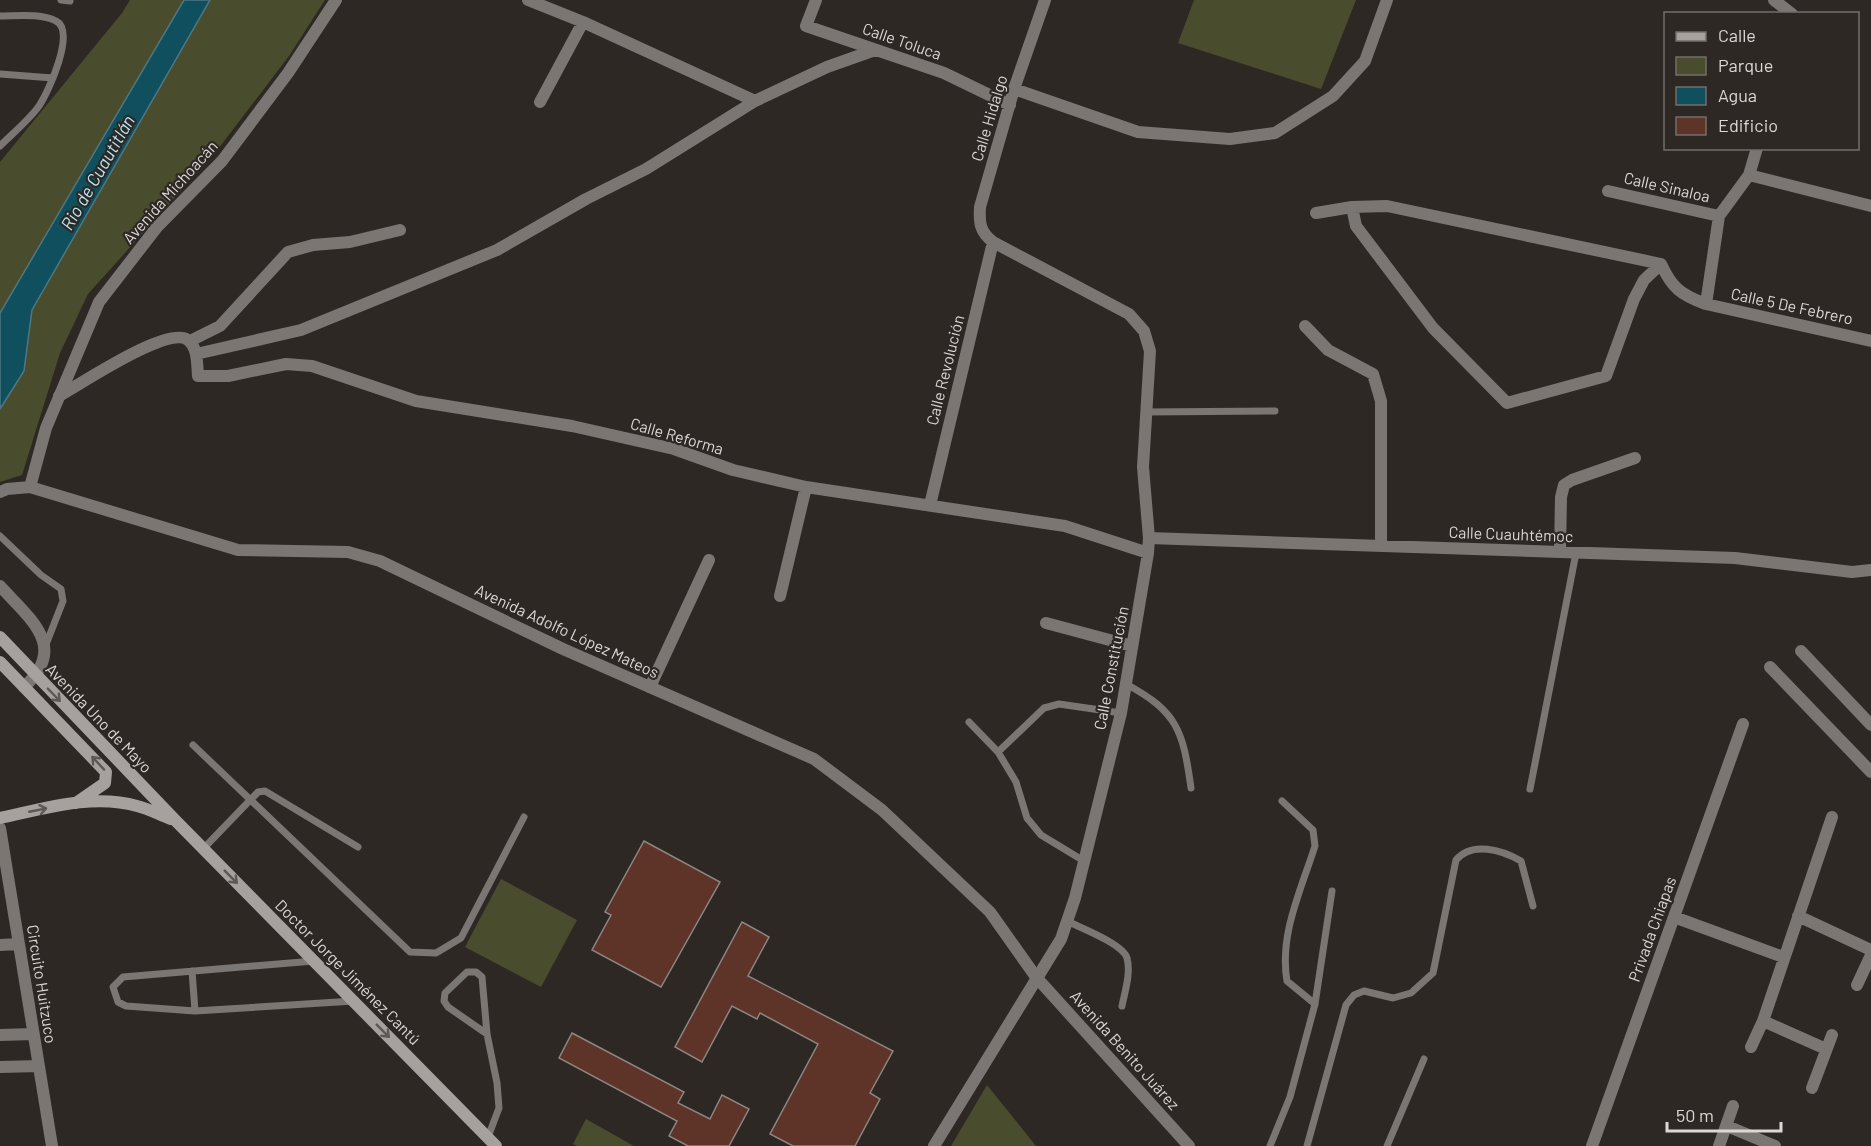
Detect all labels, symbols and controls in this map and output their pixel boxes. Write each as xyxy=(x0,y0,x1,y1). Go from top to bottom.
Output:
legend xyxy=(1664,12,1859,150)
street label: Calle Toluca xyxy=(860,18,944,63)
text: Calle xyxy=(1718,24,1756,46)
text: Parque xyxy=(1718,54,1773,76)
street label: Calle Hidalgo xyxy=(966,72,1011,163)
text: Agua xyxy=(1718,84,1757,106)
water label: Rio de Cuautitlán xyxy=(55,111,139,234)
text: Edificio xyxy=(1718,114,1778,136)
street label: Avenida Michoacán xyxy=(118,136,221,247)
street label: Calle Sinaloa xyxy=(1622,167,1712,206)
street label: Calle 5 De Febrero xyxy=(1729,283,1855,328)
street label: Calle Revolución xyxy=(922,313,967,427)
street label: Calle Reforma xyxy=(628,413,726,458)
street label: Calle Cuauhtémoc xyxy=(1448,522,1574,545)
street label: Avenida Adolfo López Mateos xyxy=(472,580,662,682)
street label: Calle Constitución xyxy=(1089,604,1132,731)
street label: Avenida Uno de Mayo xyxy=(42,659,156,776)
one-way arrow xyxy=(47,688,61,703)
one-way arrow xyxy=(90,756,105,771)
one-way arrow xyxy=(28,804,47,815)
one-way arrow xyxy=(224,870,239,884)
street label: Privada Chiapas xyxy=(1624,874,1679,984)
street label: Doctor Jorge Jiménez Cantú xyxy=(272,895,425,1048)
street label: Circuito Huitzuco xyxy=(24,923,61,1044)
street label: Avenida Benito Juárez xyxy=(1067,986,1184,1113)
one-way arrow xyxy=(376,1023,390,1038)
scale bar xyxy=(1667,1095,1781,1133)
text: 50 m xyxy=(1676,1104,1714,1126)

